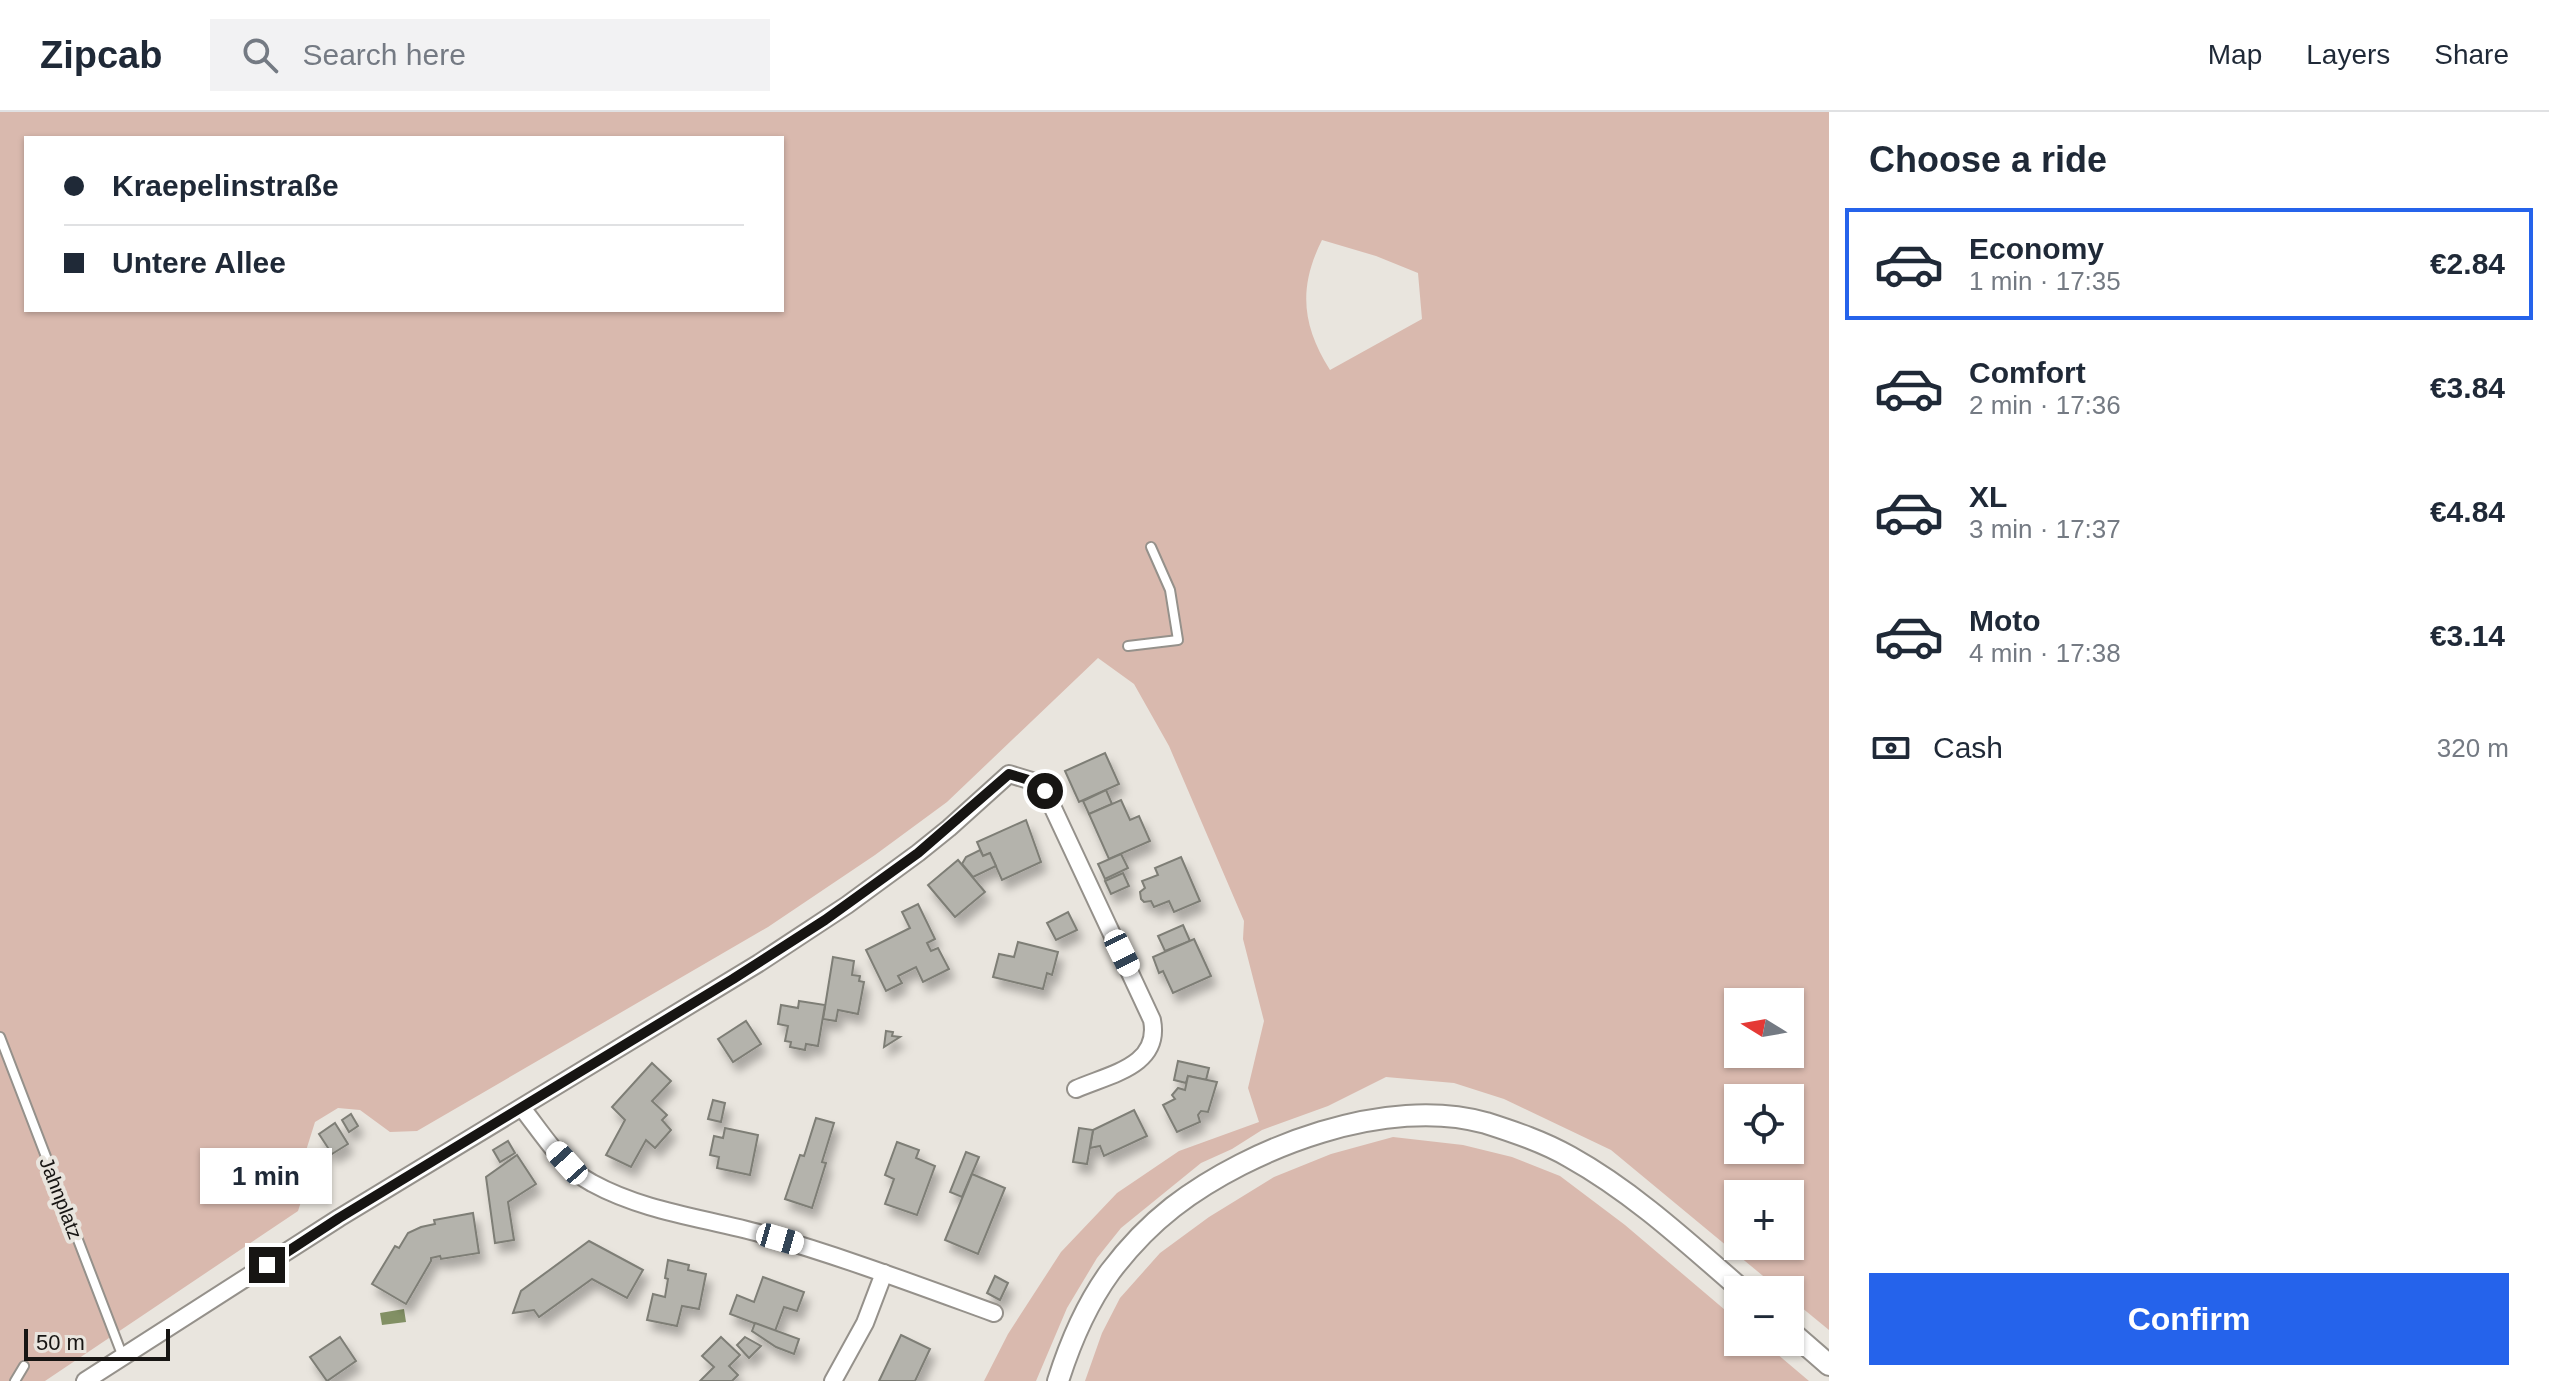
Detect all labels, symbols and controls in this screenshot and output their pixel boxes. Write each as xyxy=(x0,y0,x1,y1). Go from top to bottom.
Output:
search box xyxy=(210,19,770,91)
icon: search xyxy=(238,33,282,77)
text: Zipcab xyxy=(40,34,162,76)
text: Search here xyxy=(302,38,466,71)
text: Map xyxy=(2208,39,2262,70)
text: Layers xyxy=(2306,39,2390,70)
text: Share xyxy=(2434,39,2509,70)
text: Choose a ride xyxy=(1869,139,2107,180)
text: Kraepelinstraße xyxy=(112,169,339,202)
icon: car xyxy=(1873,228,1945,300)
text: Economy xyxy=(1969,232,2104,265)
text: Untere Allee xyxy=(112,246,286,279)
text: €2.84 xyxy=(2430,247,2505,280)
text: 1 min · 17:35 xyxy=(1969,266,2121,296)
icon: car xyxy=(1873,352,1945,424)
text: Comfort xyxy=(1969,356,2086,389)
text: €3.84 xyxy=(2430,371,2505,404)
text: 2 min · 17:36 xyxy=(1969,390,2121,420)
icon: car xyxy=(1873,476,1945,548)
text: XL xyxy=(1969,480,2007,513)
text: €4.84 xyxy=(2430,495,2505,528)
text: 3 min · 17:37 xyxy=(1969,514,2121,544)
icon: car xyxy=(1873,600,1945,672)
text: Moto xyxy=(1969,604,2041,637)
text: €3.14 xyxy=(2430,619,2505,652)
text: 4 min · 17:38 xyxy=(1969,638,2121,668)
icon: cash xyxy=(1869,726,1913,770)
text: Cash xyxy=(1933,731,2003,764)
text: 320 m xyxy=(2437,733,2509,763)
route start xyxy=(1027,773,1063,809)
car xyxy=(1101,926,1143,980)
north arrow xyxy=(1724,988,1804,1068)
map controls xyxy=(1724,988,1804,1356)
button: locate xyxy=(1724,1084,1804,1164)
car xyxy=(542,1137,592,1189)
callout: 1 min xyxy=(201,1149,333,1205)
street label: Jahnplatz xyxy=(35,1154,87,1242)
text: 1 min xyxy=(232,1161,300,1191)
button: + xyxy=(1724,1180,1804,1260)
car xyxy=(754,1221,806,1257)
route end xyxy=(249,1247,285,1283)
button: Confirm xyxy=(1869,1273,2509,1365)
button: − xyxy=(1724,1276,1804,1356)
scale bar xyxy=(24,1325,170,1361)
text: 50 m xyxy=(36,1330,85,1355)

